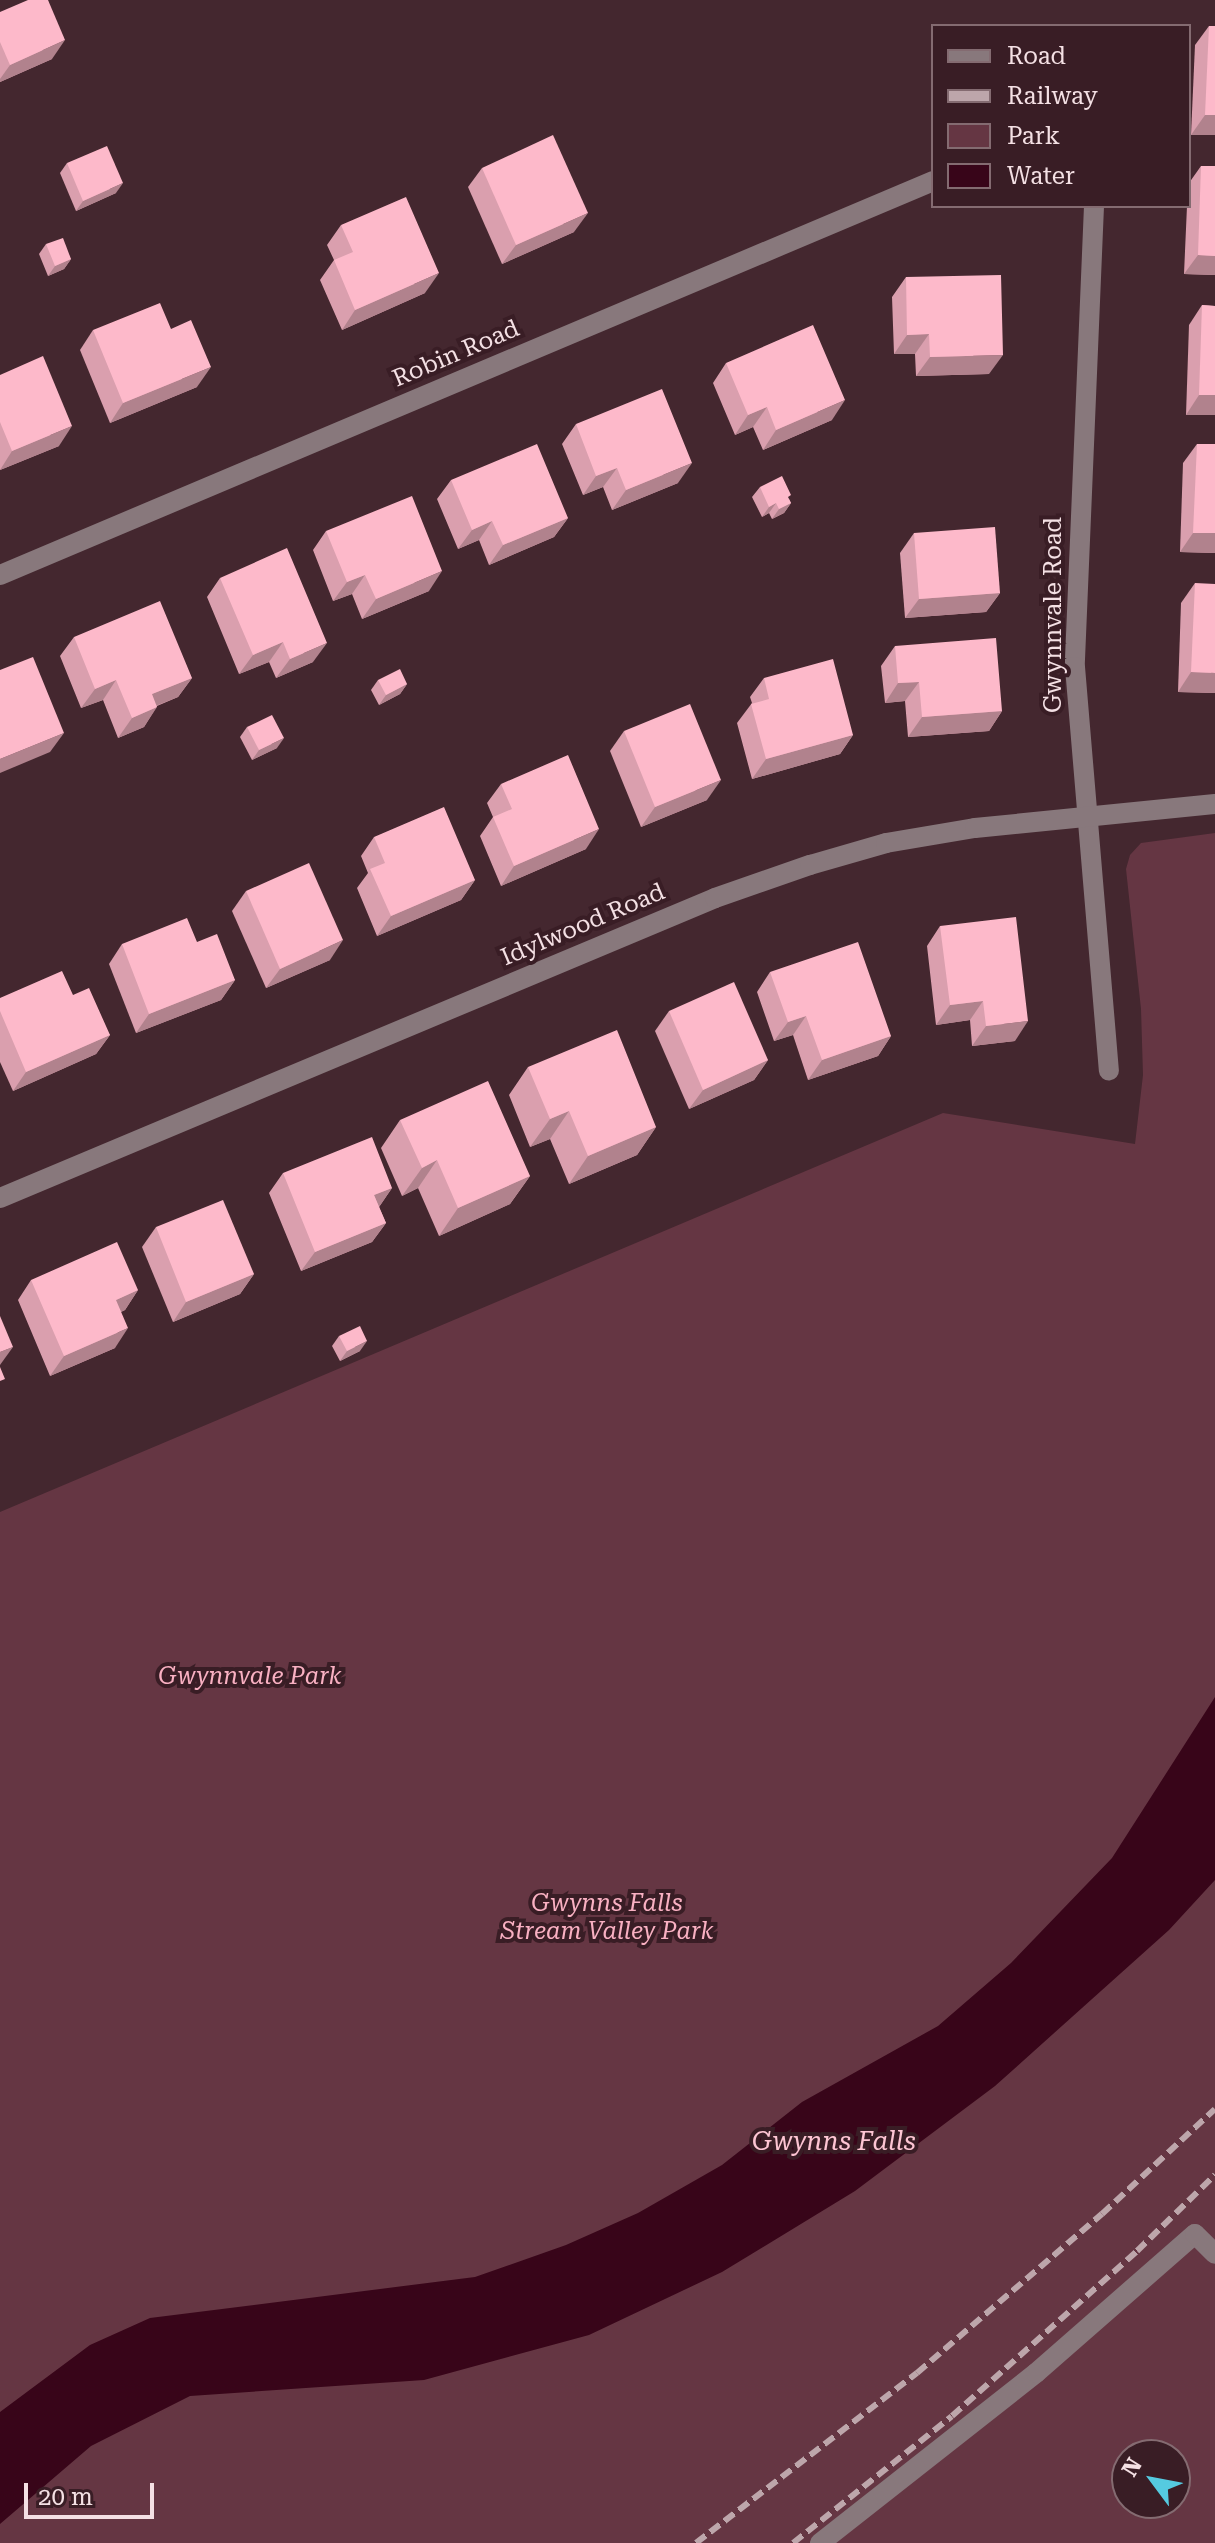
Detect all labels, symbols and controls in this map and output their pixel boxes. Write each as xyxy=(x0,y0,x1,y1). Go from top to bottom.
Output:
legend xyxy=(931,24,1191,208)
text: Road xyxy=(1007,42,1066,70)
text: Railway xyxy=(1007,82,1098,110)
text: Park xyxy=(1007,122,1060,150)
text: Water xyxy=(1007,162,1075,190)
street label: Robin Road xyxy=(388,314,524,394)
street label: Gwynnvale Road xyxy=(1040,517,1068,713)
street label: Idylwood Road xyxy=(497,878,669,972)
park label: Gwynnvale Park xyxy=(158,1663,342,1691)
park label: Gwynns Falls Stream Valley Park xyxy=(501,1890,713,1946)
water label: Gwynns Falls xyxy=(752,2126,916,2158)
north arrow xyxy=(1111,2439,1191,2519)
text: N xyxy=(1117,2453,1147,2481)
scale bar xyxy=(28,2467,158,2517)
text: 20 m xyxy=(38,2483,93,2511)

